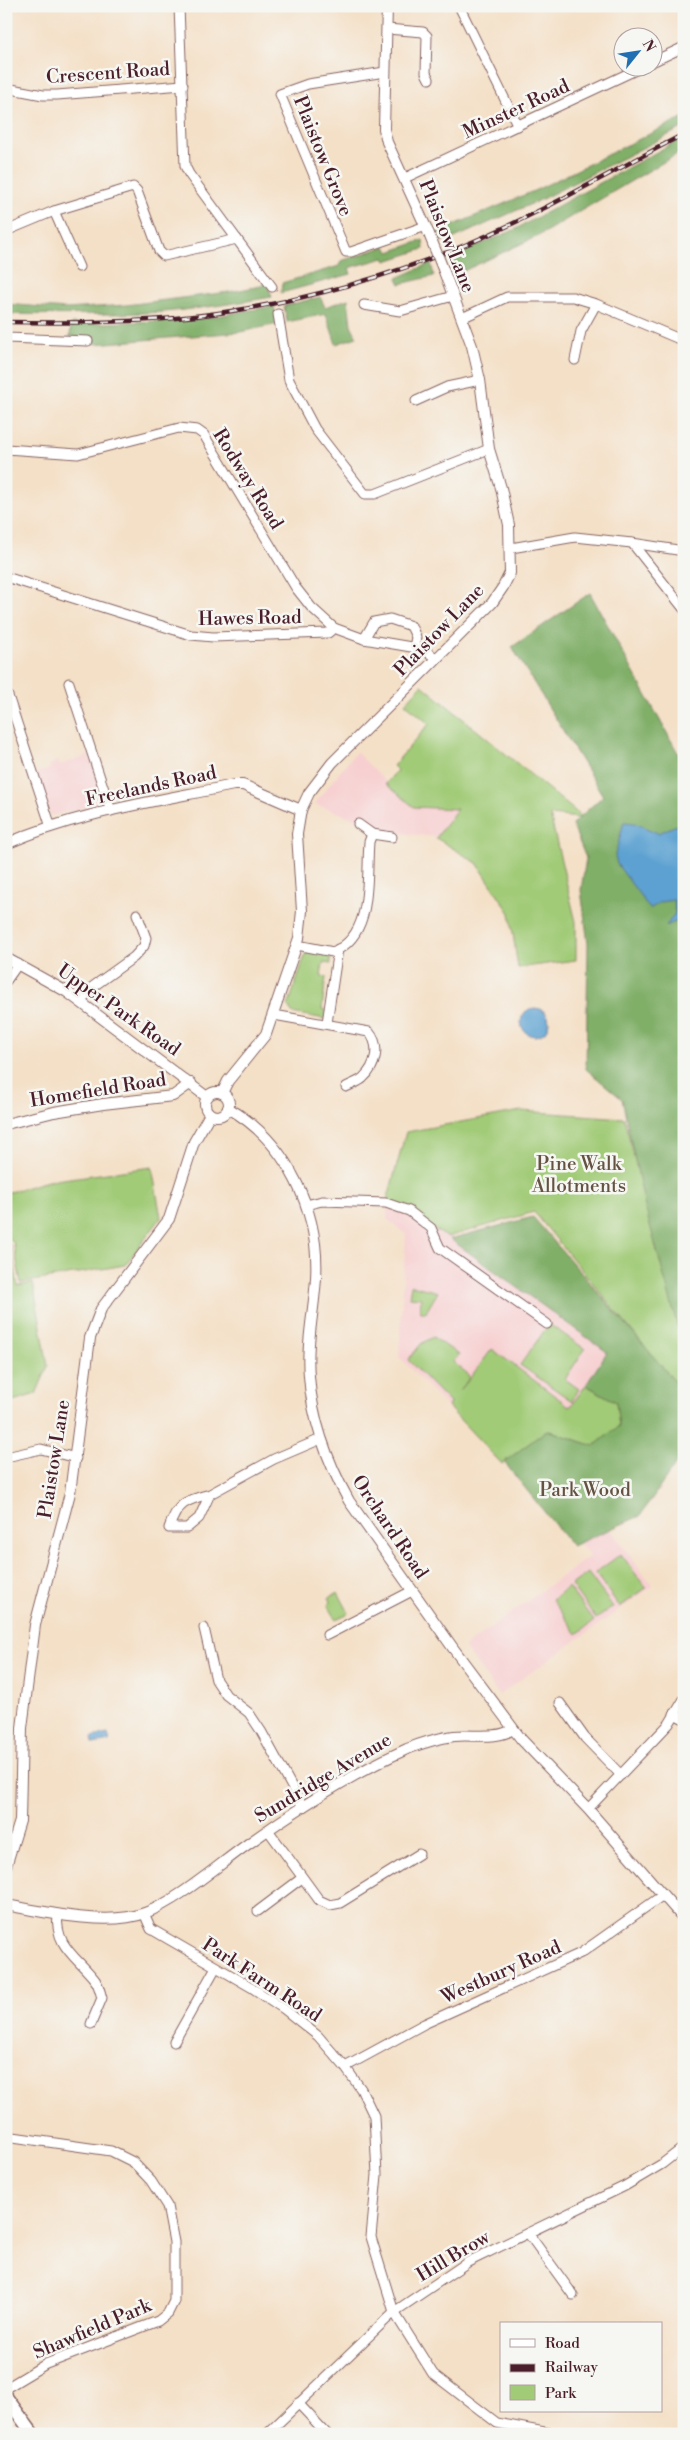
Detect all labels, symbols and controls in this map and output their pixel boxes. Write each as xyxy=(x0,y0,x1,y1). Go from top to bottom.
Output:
north arrow xyxy=(612,28,662,78)
text: N xyxy=(638,37,659,55)
street label: Crescent Road xyxy=(45,57,171,89)
street label: Minster Road xyxy=(459,74,573,144)
street label: Plaistow Grove xyxy=(288,92,358,220)
street label: Plaistow Lane xyxy=(413,176,481,296)
street label: Rodway Road xyxy=(207,424,289,534)
street label: Plaistow Lane xyxy=(389,579,489,681)
street label: Hawes Road xyxy=(198,605,302,631)
street label: Freelands Road xyxy=(83,760,219,812)
street label: Upper Park Road xyxy=(53,959,185,1061)
street label: Homefield Road xyxy=(28,1067,168,1113)
park label: Pine Walk Allotments xyxy=(531,1152,626,1198)
street label: Plaistow Lane xyxy=(33,1398,75,1520)
street label: Orchard Road xyxy=(346,1471,434,1584)
park label: Park Wood xyxy=(539,1478,631,1502)
street label: Sundridge Avenue xyxy=(250,1728,396,1828)
street label: Park Farm Road xyxy=(198,1932,326,2028)
street label: Westbury Road xyxy=(436,1935,565,2010)
street label: Hill Brow xyxy=(412,2224,495,2287)
street label: Shawfield Park xyxy=(29,2293,156,2365)
legend xyxy=(500,2322,662,2412)
text: Road xyxy=(545,2334,580,2353)
text: Railway xyxy=(545,2358,599,2377)
text: Park xyxy=(545,2384,577,2403)

